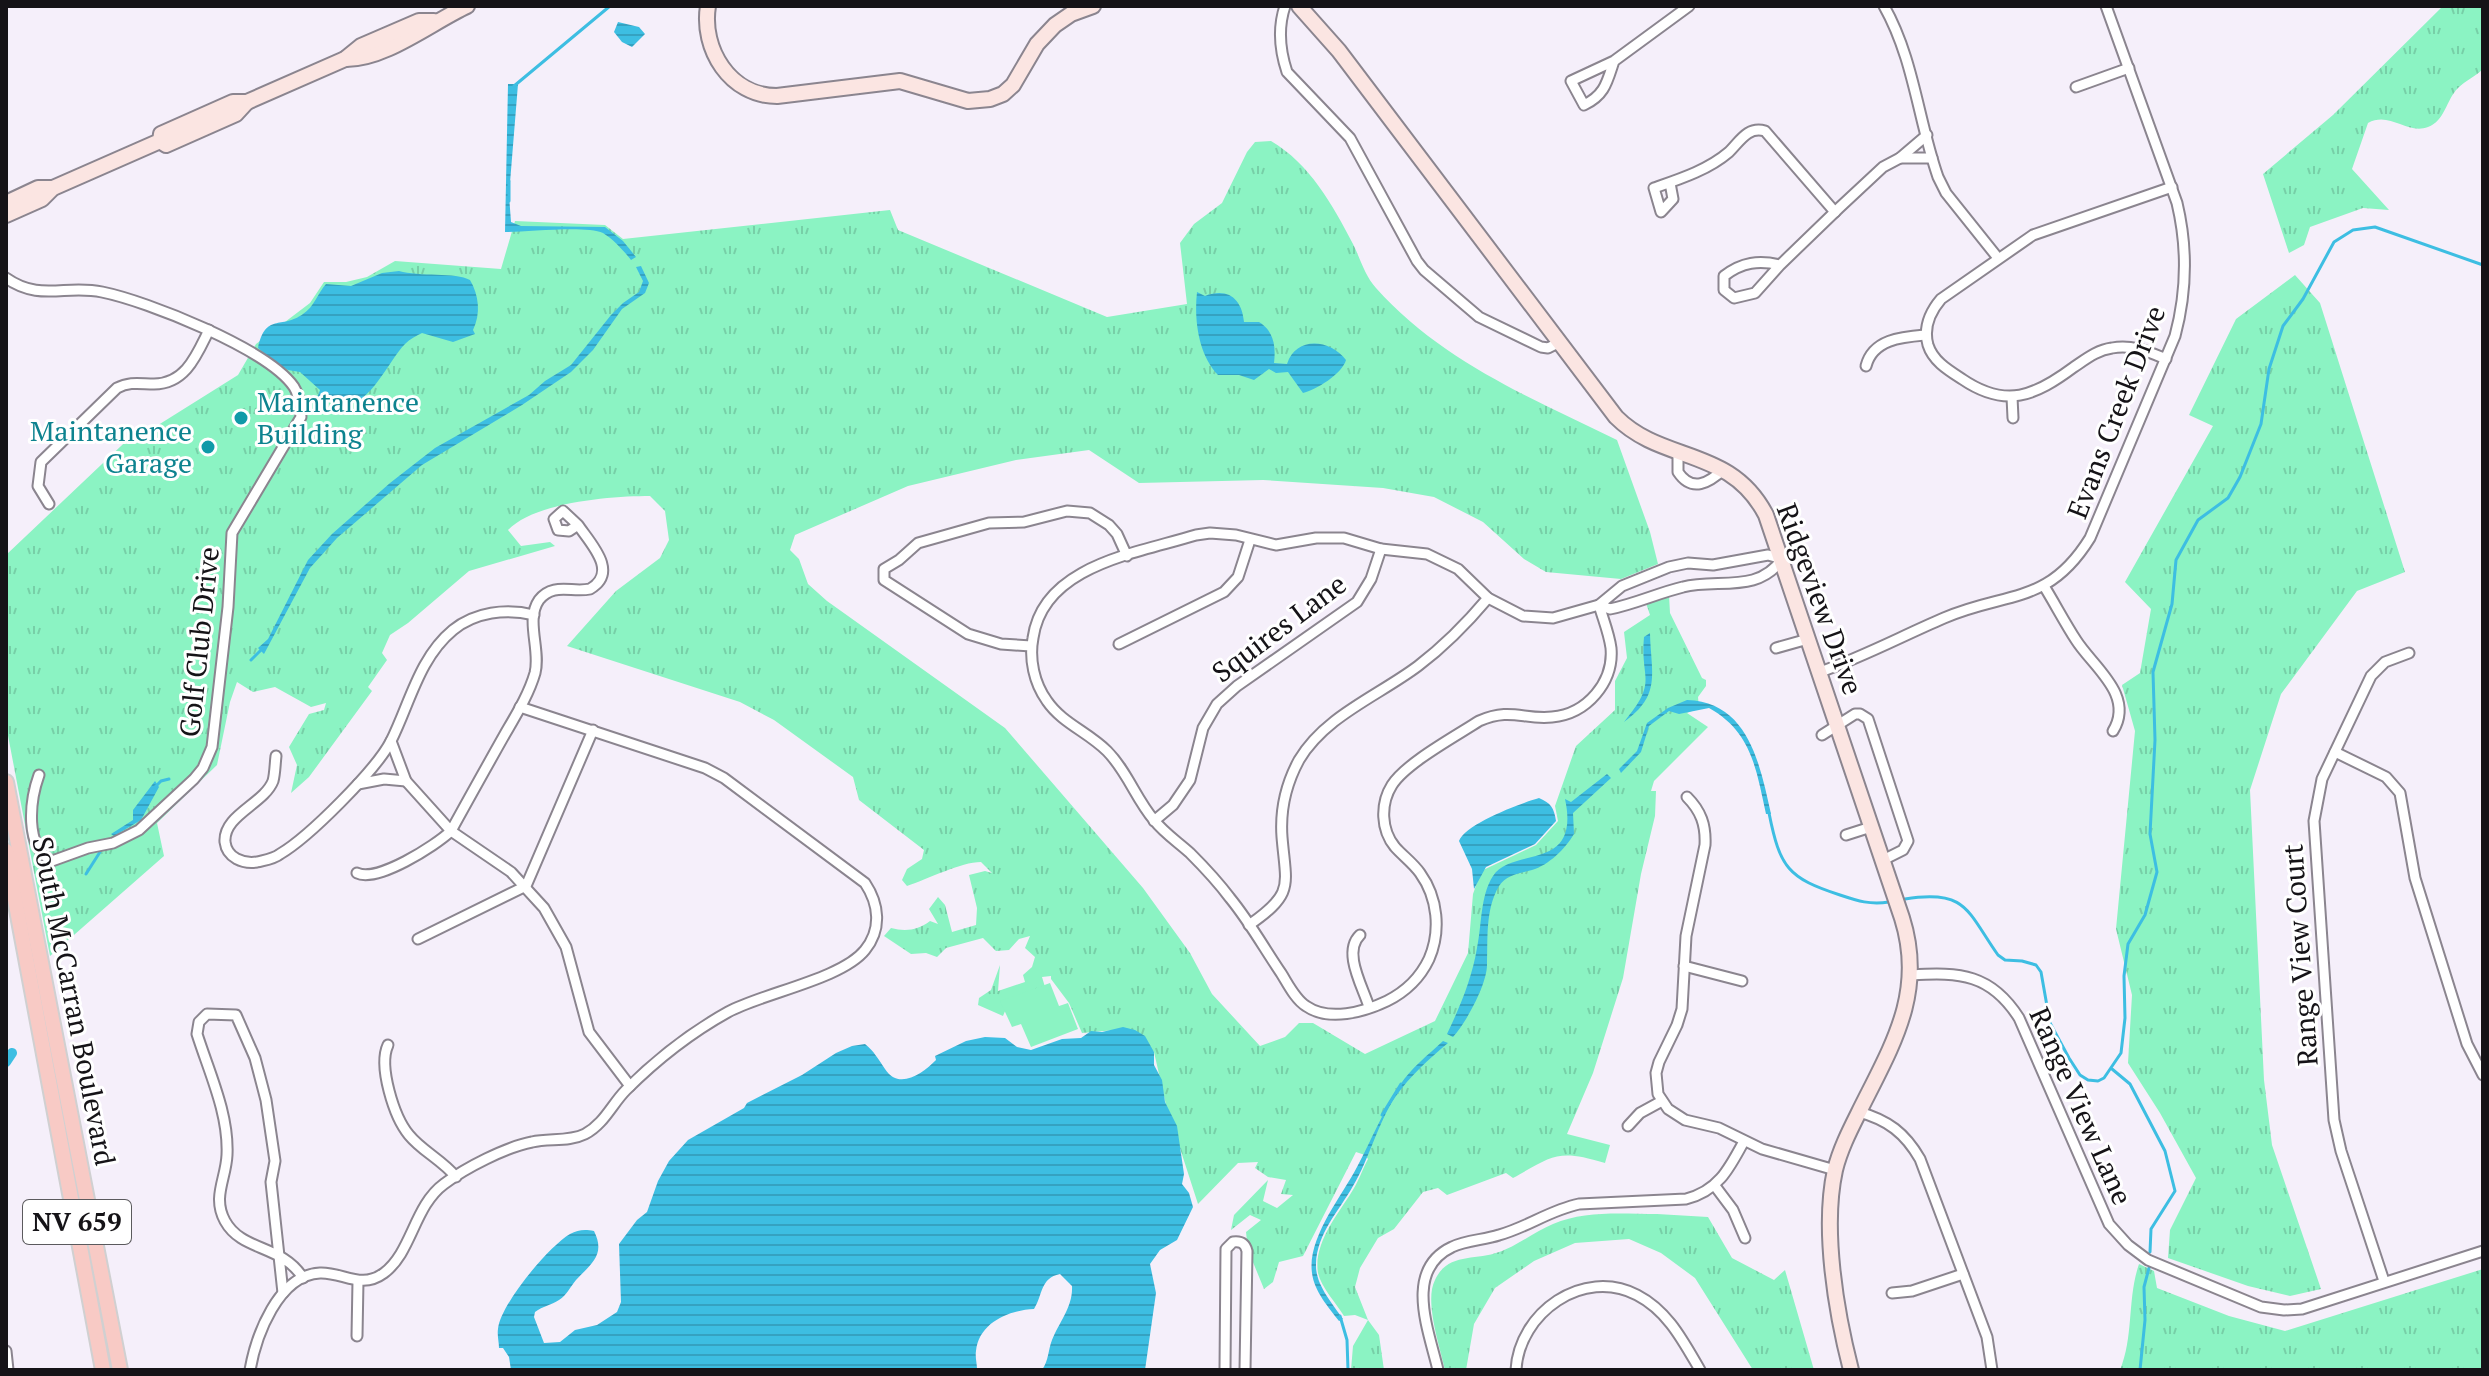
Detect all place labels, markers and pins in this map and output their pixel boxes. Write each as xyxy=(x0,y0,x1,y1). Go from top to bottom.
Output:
place label: Maintanence Building xyxy=(257,383,419,452)
marker: Maintanence Building xyxy=(232,409,250,427)
place label: Maintanence Garage xyxy=(30,412,192,481)
marker: Maintanence Garage xyxy=(199,438,217,456)

